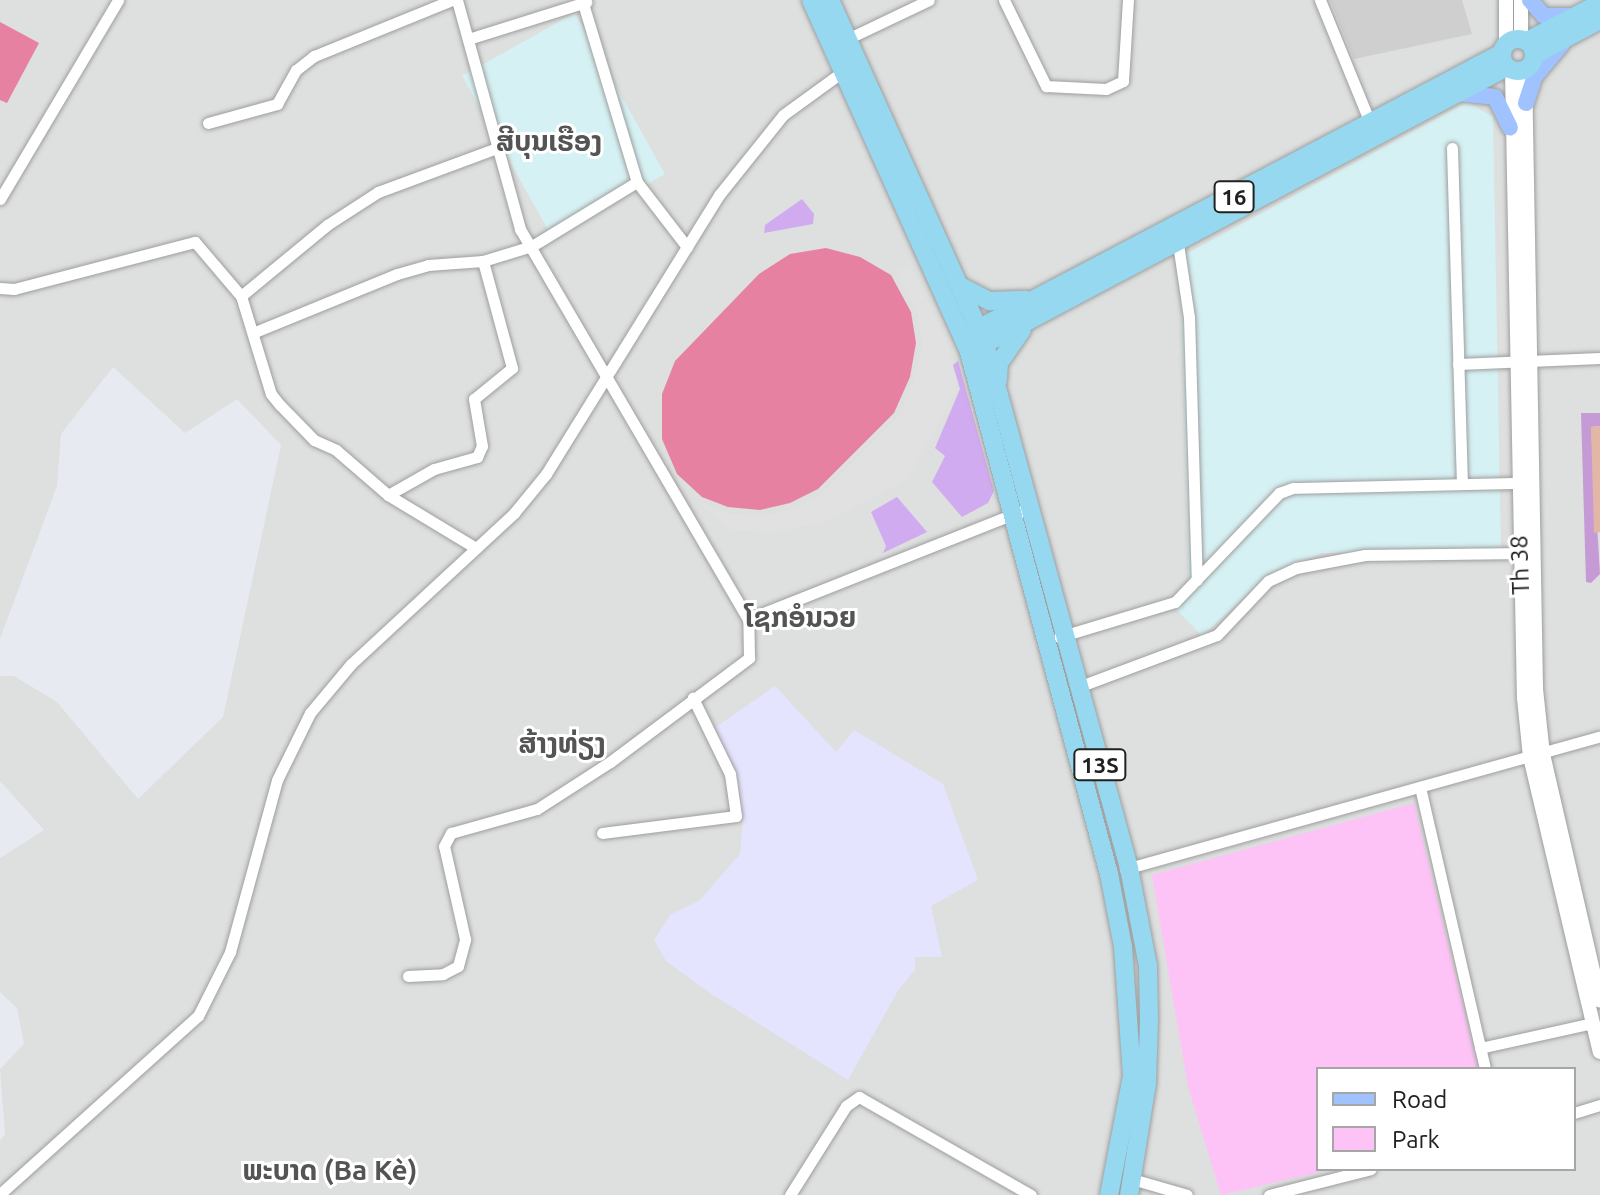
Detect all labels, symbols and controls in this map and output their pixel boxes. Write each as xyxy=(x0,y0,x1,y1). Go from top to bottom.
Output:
district label: ສີບຸນເຮືອງ xyxy=(496,124,602,158)
road number: 16 xyxy=(1212,179,1256,215)
street label: Th 38 xyxy=(1505,535,1535,595)
district label: ໂຊກອໍນວຍ xyxy=(744,600,856,634)
district label: ສ້າງທ່ຽງ xyxy=(518,726,606,760)
road number: 13S xyxy=(1072,747,1128,783)
legend xyxy=(1316,1067,1576,1171)
text: Road xyxy=(1392,1086,1447,1113)
text: Park xyxy=(1392,1126,1440,1153)
district label: ພະບາດ (Ba Kè) xyxy=(243,1153,417,1187)

